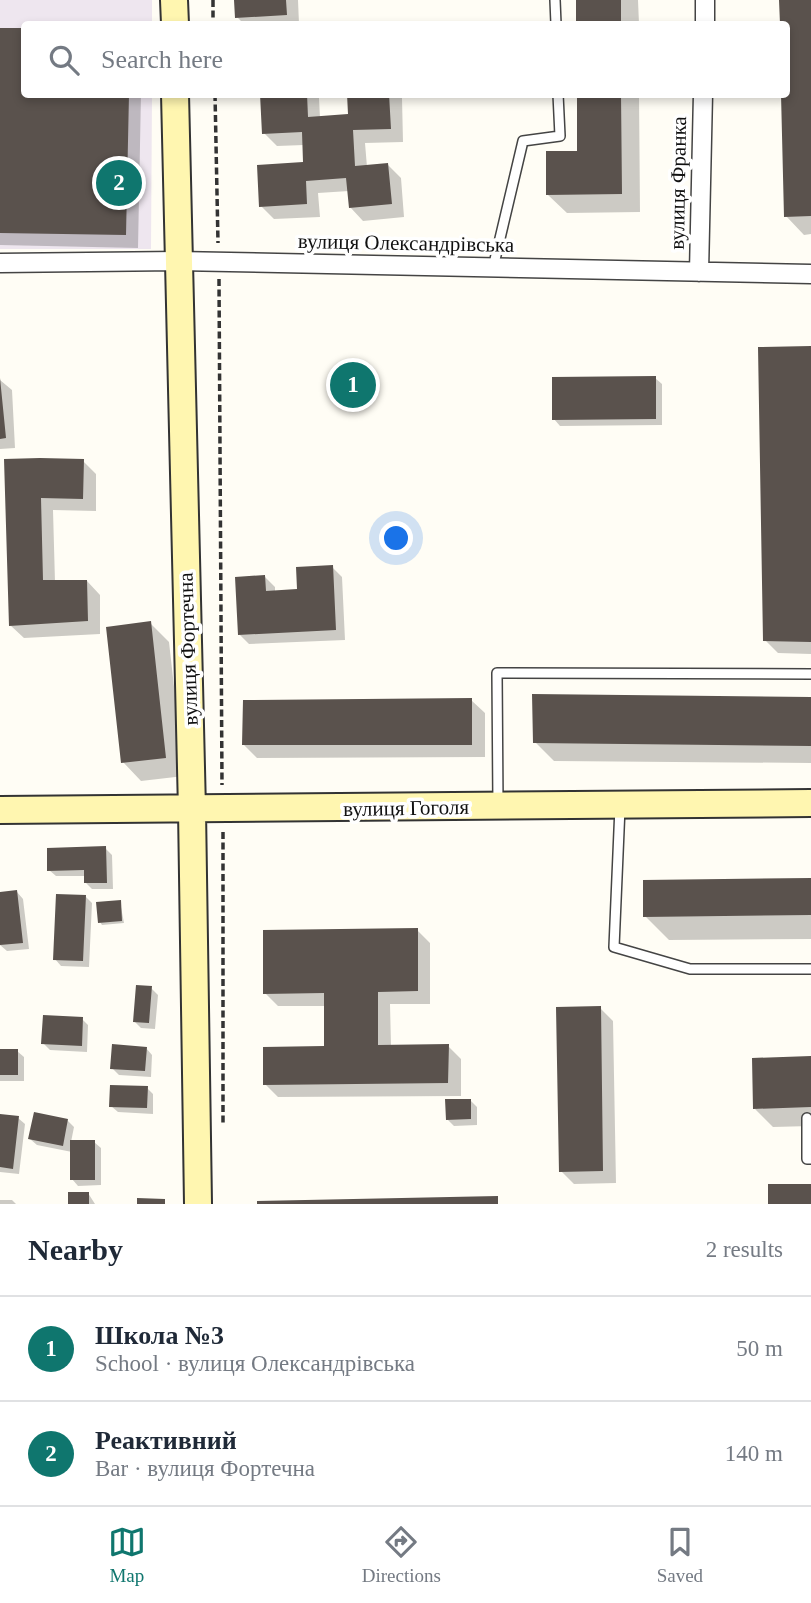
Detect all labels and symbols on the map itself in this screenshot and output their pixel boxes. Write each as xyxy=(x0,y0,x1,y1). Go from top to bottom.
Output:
street label: вулиця Франка xyxy=(665,115,691,250)
pin: 2 xyxy=(96,157,142,209)
street label: вулиця Олександрівська xyxy=(298,229,515,257)
pin: 1 xyxy=(330,359,376,411)
your location xyxy=(379,521,413,555)
street label: вулиця Фортечна xyxy=(173,571,203,726)
street label: вулиця Гоголя xyxy=(343,795,469,821)

